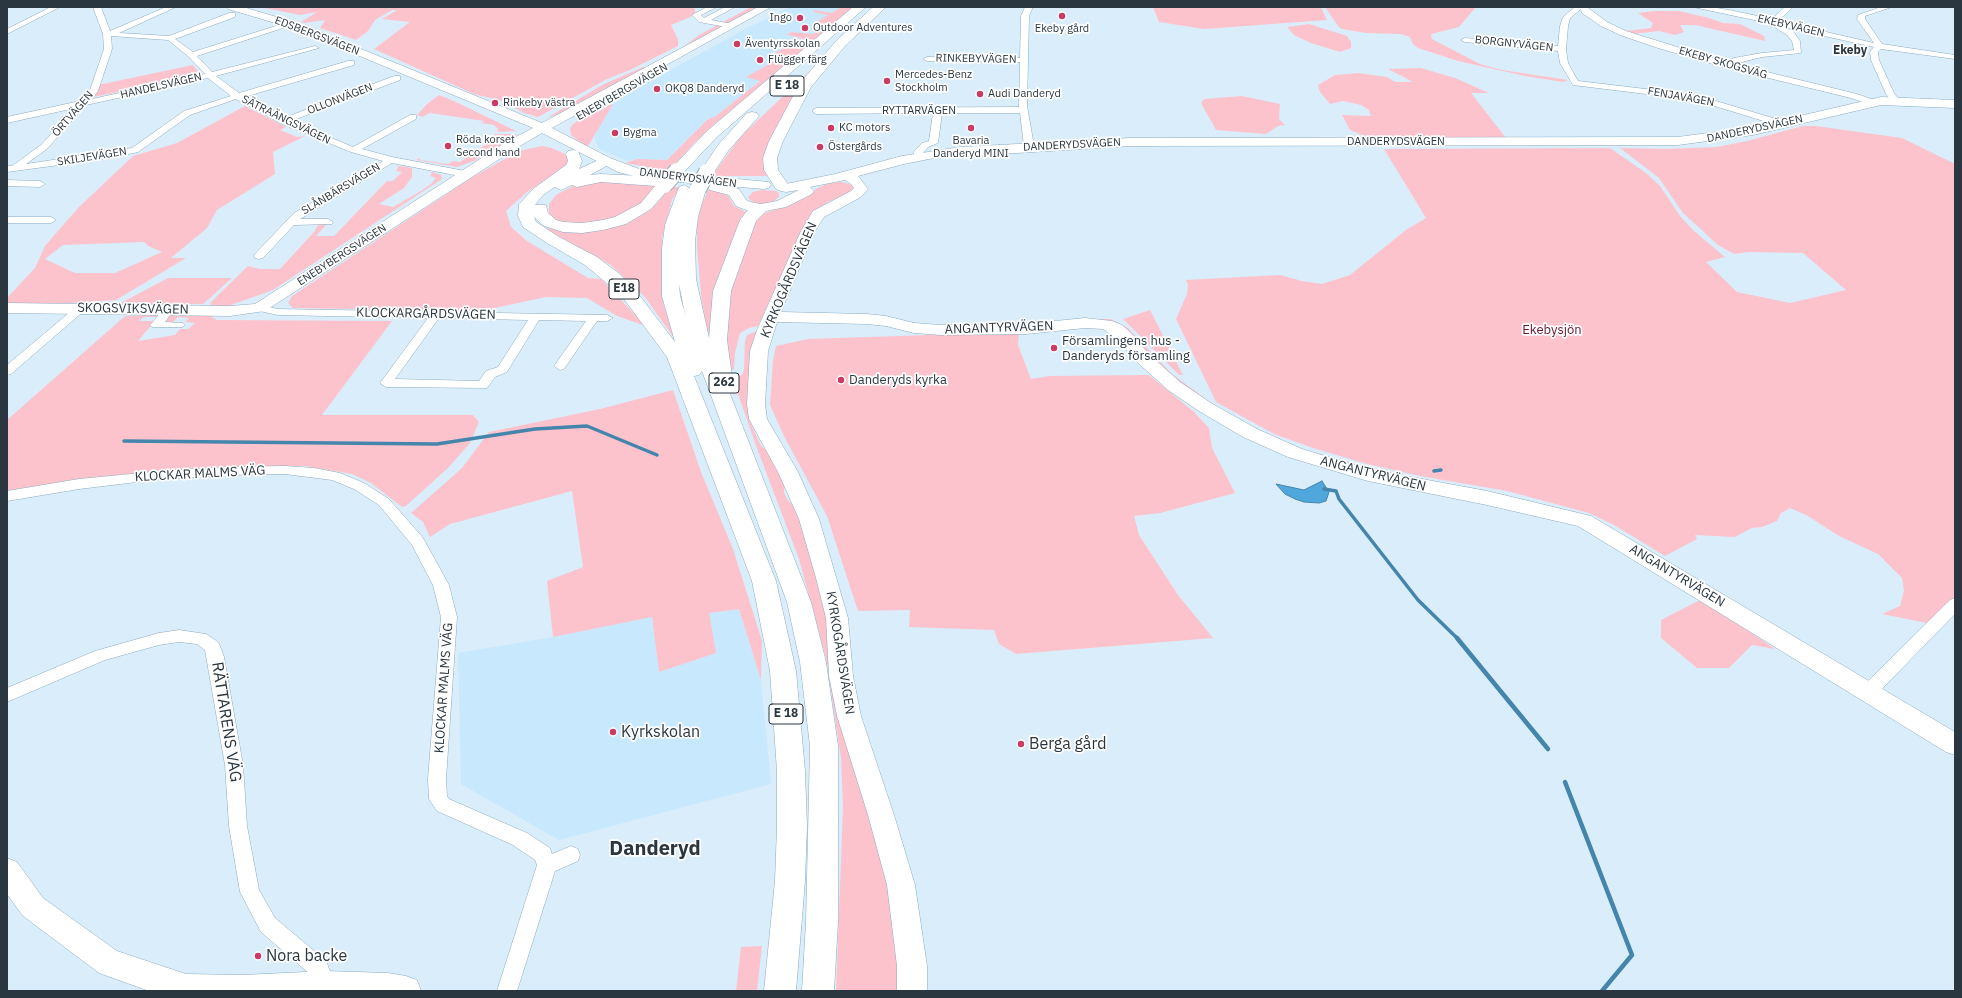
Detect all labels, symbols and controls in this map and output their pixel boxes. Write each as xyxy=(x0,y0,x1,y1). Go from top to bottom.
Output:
place label: Ingo xyxy=(769,11,792,25)
marker: Ekeby gård xyxy=(1057,11,1067,21)
street label: EKEBYVÄGEN xyxy=(1756,12,1826,40)
marker: Ingo xyxy=(795,13,805,23)
street label: EDSBERGSVÄGEN xyxy=(273,14,361,58)
place label: Outdoor Adventures xyxy=(813,21,913,35)
place label: Ekeby gård xyxy=(1035,22,1089,36)
marker: Outdoor Adventures xyxy=(800,23,810,33)
street label: BORGNYVÄGEN xyxy=(1474,33,1554,55)
place label: Äventyrsskolan xyxy=(745,37,820,51)
marker: Äventyrsskolan xyxy=(732,39,742,49)
street label: EKEBY SKOGSVÄG xyxy=(1677,44,1769,82)
district label: Ekeby xyxy=(1833,44,1867,58)
street label: RINKEBYVÄGEN xyxy=(935,52,1017,66)
place label: Flügger färg xyxy=(768,53,827,67)
marker: Flügger färg xyxy=(755,55,765,65)
street label: ENEBYBERGSVÄGEN xyxy=(574,60,670,124)
place label: Mercedes-Benz Stockholm xyxy=(895,68,972,94)
street label: HANDELSVÄGEN xyxy=(119,70,203,102)
road number: E 18 xyxy=(770,76,804,96)
marker: Mercedes-Benz Stockholm xyxy=(882,76,892,86)
street label: OLLONVÄGEN xyxy=(305,80,375,118)
place label: OKQ8 Danderyd xyxy=(665,82,744,96)
marker: OKQ8 Danderyd xyxy=(652,84,662,94)
street label: FENJAVÄGEN xyxy=(1647,85,1715,109)
place label: Audi Danderyd xyxy=(988,87,1061,101)
street label: ÖRTVÄGEN xyxy=(50,89,96,139)
marker: Audi Danderyd xyxy=(975,89,985,99)
street label: SÄTRAÄNGSVÄGEN xyxy=(239,93,333,147)
place label: Rinkeby västra xyxy=(503,96,575,110)
marker: Rinkeby västra xyxy=(490,98,500,108)
street label: RYTTARVÄGEN xyxy=(882,104,956,118)
street label: DANDERYDSVÄGEN xyxy=(1706,112,1804,146)
place label: KC motors xyxy=(839,121,890,135)
marker: KC motors xyxy=(826,123,836,133)
marker: Bavaria Danderyd MINI xyxy=(966,123,976,133)
place label: Bygma xyxy=(623,126,657,140)
marker: Bygma xyxy=(610,128,620,138)
place label: Röda korset Second hand xyxy=(456,133,520,159)
place label: Bavaria Danderyd MINI xyxy=(933,134,1009,160)
street label: DANDERYDSVÄGEN xyxy=(1347,135,1445,149)
street label: DANDERYDSVÄGEN xyxy=(1023,136,1121,154)
place label: Östergårds xyxy=(828,140,882,154)
marker: Röda korset Second hand xyxy=(443,141,453,151)
marker: Östergårds xyxy=(815,142,825,152)
street label: SKILJEVÄGEN xyxy=(56,145,128,169)
street label: SLÅNBÄRSVÄGEN xyxy=(299,160,383,218)
street label: DANDERYDSVÄGEN xyxy=(639,165,737,191)
street label: KYRKOGÅRDSVÄGEN xyxy=(757,220,821,340)
street label: ENEBYBERGSVÄGEN xyxy=(295,221,389,289)
road number: E18 xyxy=(609,279,639,299)
street label: SKOGSVIKSVÄGEN xyxy=(77,300,189,318)
street label: KLOCKARGÅRDSVÄGEN xyxy=(356,305,496,323)
street label: ANGANTYRVÄGEN xyxy=(944,318,1054,338)
park label: Ekebysjön xyxy=(1522,322,1582,338)
place label: Församlingens hus - Danderyds församling xyxy=(1062,333,1190,364)
marker: Församlingens hus - Danderyds församling xyxy=(1049,343,1059,353)
place label: Danderyds kyrka xyxy=(849,372,947,388)
road number: 262 xyxy=(709,373,739,393)
marker: Danderyds kyrka xyxy=(836,375,846,385)
street label: ANGANTYRVÄGEN xyxy=(1318,453,1428,495)
street label: KLOCKAR MALMS VÄG xyxy=(134,463,266,485)
street label: ANGANTYRVÄGEN xyxy=(1626,541,1728,611)
street label: KYRKOGÅRDSVÄGEN xyxy=(823,590,857,716)
street label: KLOCKAR MALMS VÄG xyxy=(432,622,456,754)
street label: RÄTTARENS VÄG xyxy=(207,660,245,784)
road number: E 18 xyxy=(769,704,803,724)
place label: Kyrkskolan xyxy=(621,722,700,742)
marker: Kyrkskolan xyxy=(608,727,618,737)
place label: Berga gård xyxy=(1029,734,1106,754)
marker: Berga gård xyxy=(1016,739,1026,749)
district label: Danderyd xyxy=(609,837,701,861)
place label: Nora backe xyxy=(266,946,347,966)
marker: Nora backe xyxy=(253,951,263,961)

